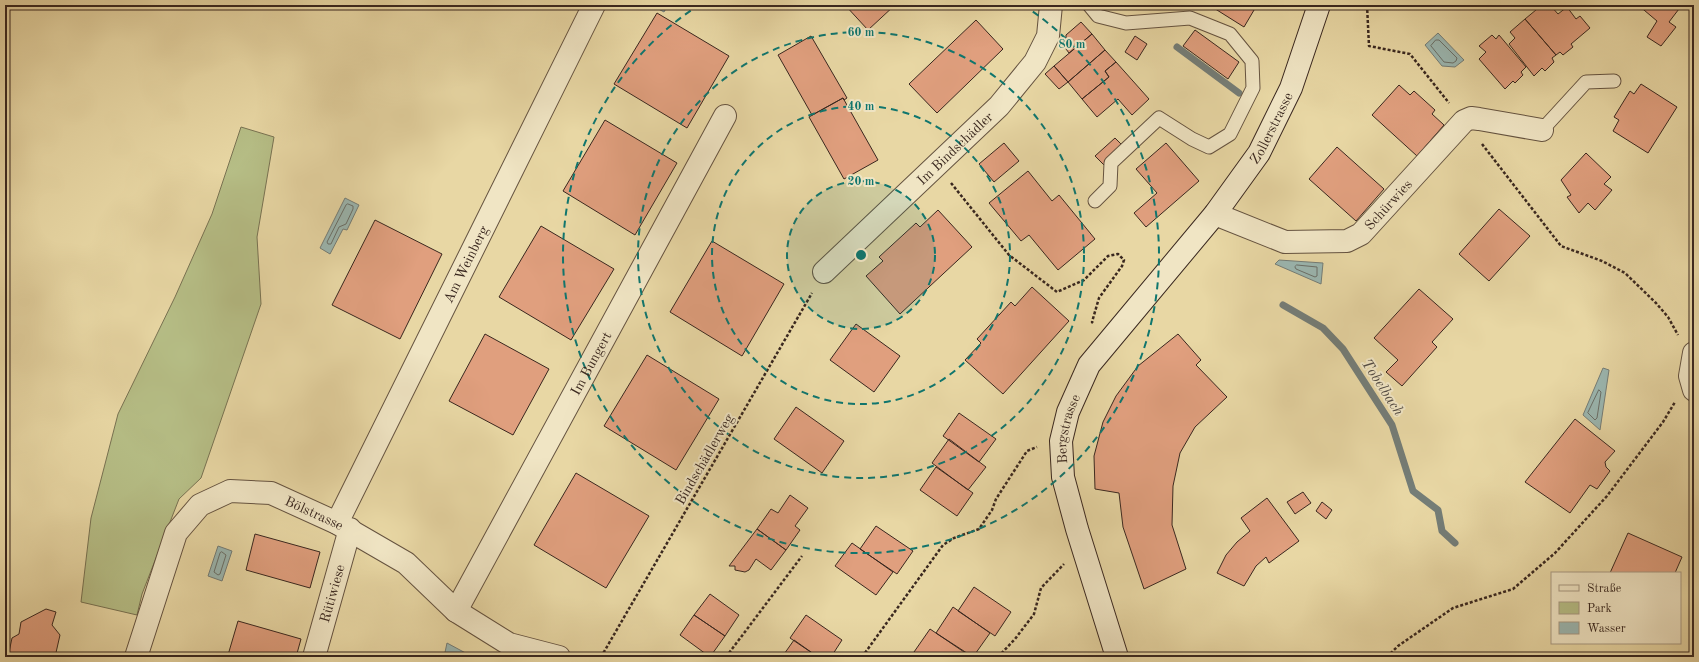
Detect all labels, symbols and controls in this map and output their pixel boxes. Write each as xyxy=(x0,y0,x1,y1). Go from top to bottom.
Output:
text: 60 m xyxy=(848,27,875,39)
text: 80 m xyxy=(1059,39,1086,51)
street label: Zollerstrasse xyxy=(1248,90,1296,167)
text: 40 m xyxy=(848,101,875,113)
street label: Im Bindschädler xyxy=(915,110,996,188)
text: 20 m xyxy=(848,176,875,188)
street label: Schürwies xyxy=(1362,177,1415,233)
street label: Am Weinberg xyxy=(441,223,491,305)
centre of rings xyxy=(854,248,868,262)
street label: Im Bungert xyxy=(569,330,614,398)
water label: Tobelbach xyxy=(1358,357,1406,419)
street label: Bergstrasse xyxy=(1055,392,1083,464)
street label: Bindschädlerweg xyxy=(673,411,737,507)
street label: Bölstrasse xyxy=(283,494,346,533)
street label: Rütiwiese xyxy=(318,563,348,624)
legend xyxy=(1551,572,1681,644)
text: Straße xyxy=(1587,583,1622,595)
text: Park xyxy=(1587,603,1612,615)
text: Wasser xyxy=(1587,623,1626,635)

